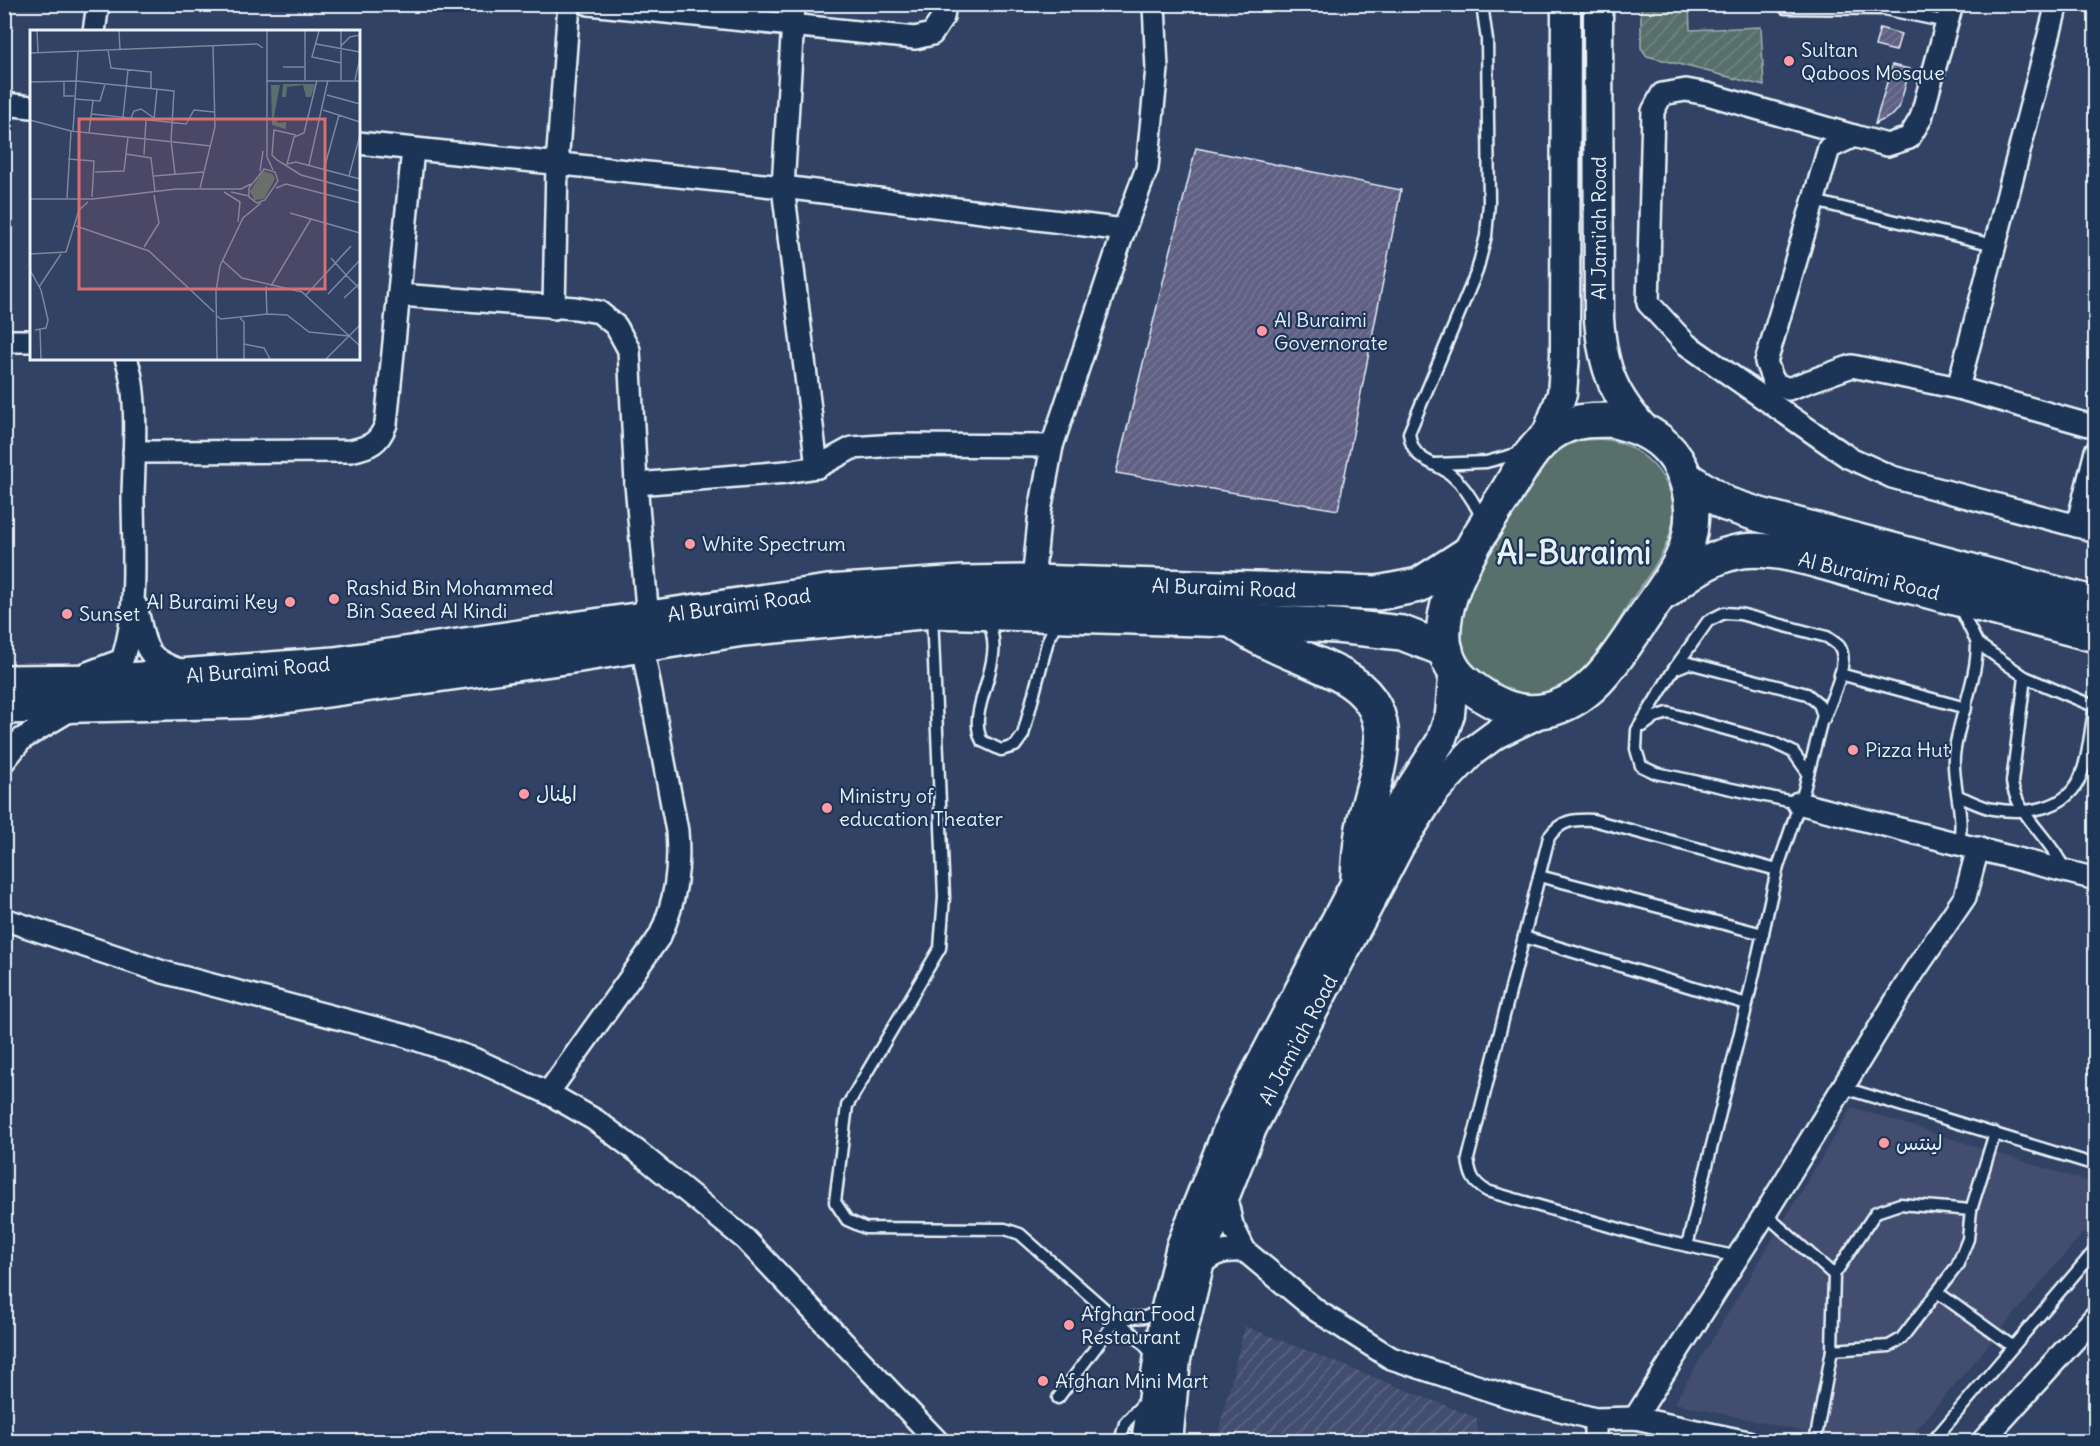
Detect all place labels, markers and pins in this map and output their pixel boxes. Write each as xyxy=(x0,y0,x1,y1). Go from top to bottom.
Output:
place label: Sultan Qaboos Mosque xyxy=(1801,37,1945,85)
marker: Sultan Qaboos Mosque xyxy=(1782,54,1796,68)
place label: Al Buraimi Governorate xyxy=(1274,307,1388,355)
marker: Al Buraimi Governorate xyxy=(1255,324,1269,338)
place label: White Spectrum xyxy=(702,531,846,556)
marker: White Spectrum xyxy=(683,537,697,551)
place label: Rashid Bin Mohammed Bin Saeed Al Kindi xyxy=(346,575,554,623)
place label: Al Buraimi Key xyxy=(147,589,278,614)
marker: Rashid Bin Mohammed Bin Saeed Al Kindi xyxy=(327,592,341,606)
marker: Al Buraimi Key xyxy=(283,595,297,609)
place label: Sunset xyxy=(79,601,140,626)
marker: Sunset xyxy=(60,607,74,621)
place label: Pizza Hut xyxy=(1865,737,1950,762)
marker: Pizza Hut xyxy=(1846,743,1860,757)
place label: المنال xyxy=(536,781,577,806)
place label: Ministry of education Theater xyxy=(839,783,1003,831)
marker: المنال xyxy=(517,787,531,801)
marker: Ministry of education Theater xyxy=(820,801,834,815)
place label: لينتس xyxy=(1896,1130,1943,1155)
marker: لينتس xyxy=(1877,1136,1891,1150)
place label: Afghan Food Restaurant xyxy=(1081,1301,1195,1349)
marker: Afghan Food Restaurant xyxy=(1062,1318,1076,1332)
place label: Afghan Mini Mart xyxy=(1055,1368,1209,1393)
marker: Afghan Mini Mart xyxy=(1036,1374,1050,1388)

